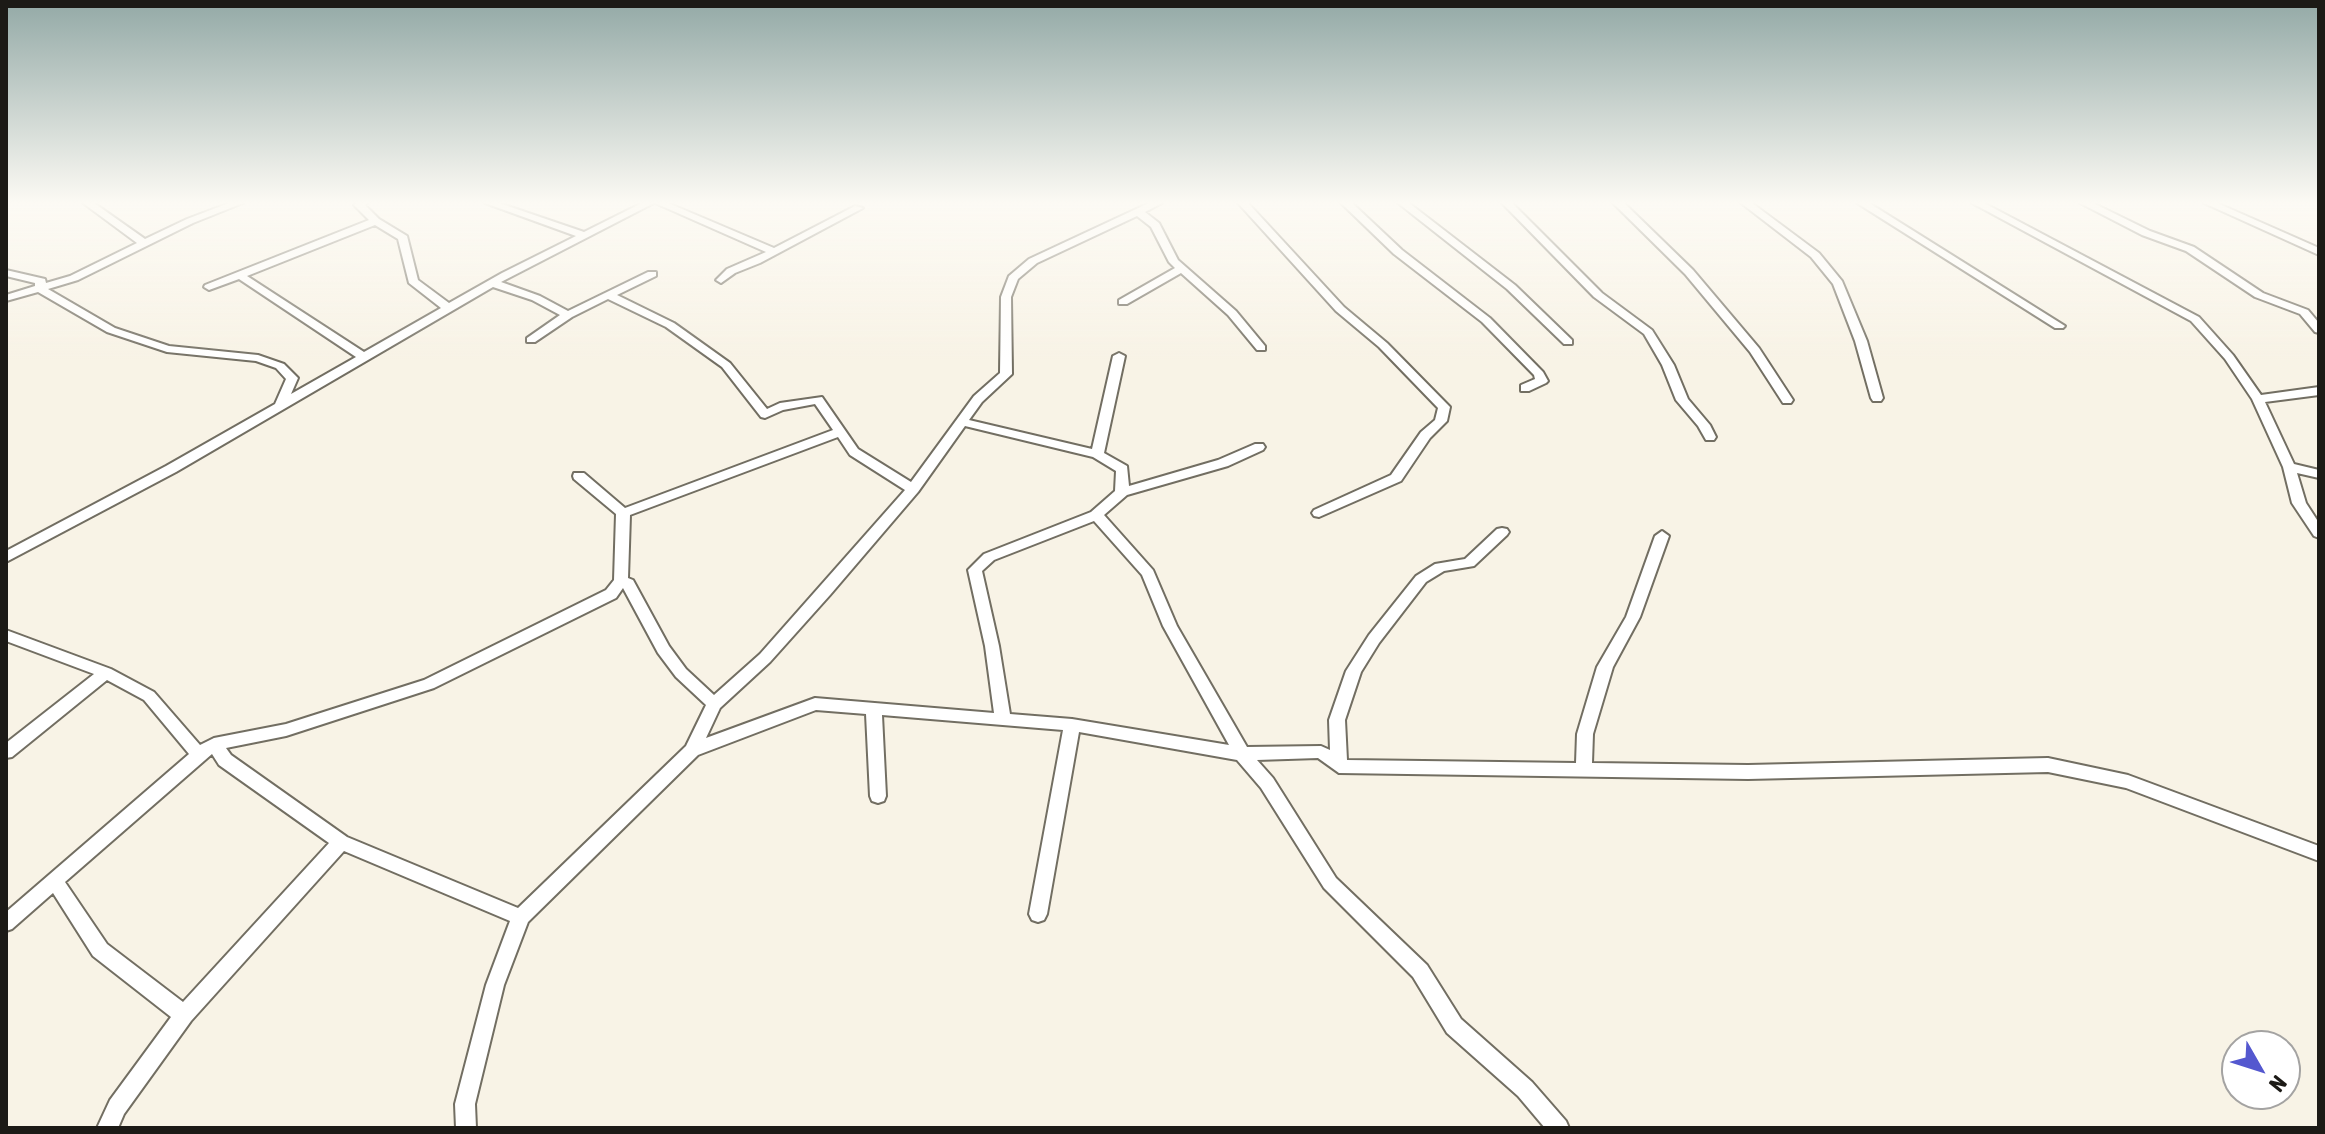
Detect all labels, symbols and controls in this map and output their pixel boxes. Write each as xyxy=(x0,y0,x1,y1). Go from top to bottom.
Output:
north arrow xyxy=(2221,1030,2301,1110)
text: N xyxy=(2264,1071,2292,1097)

